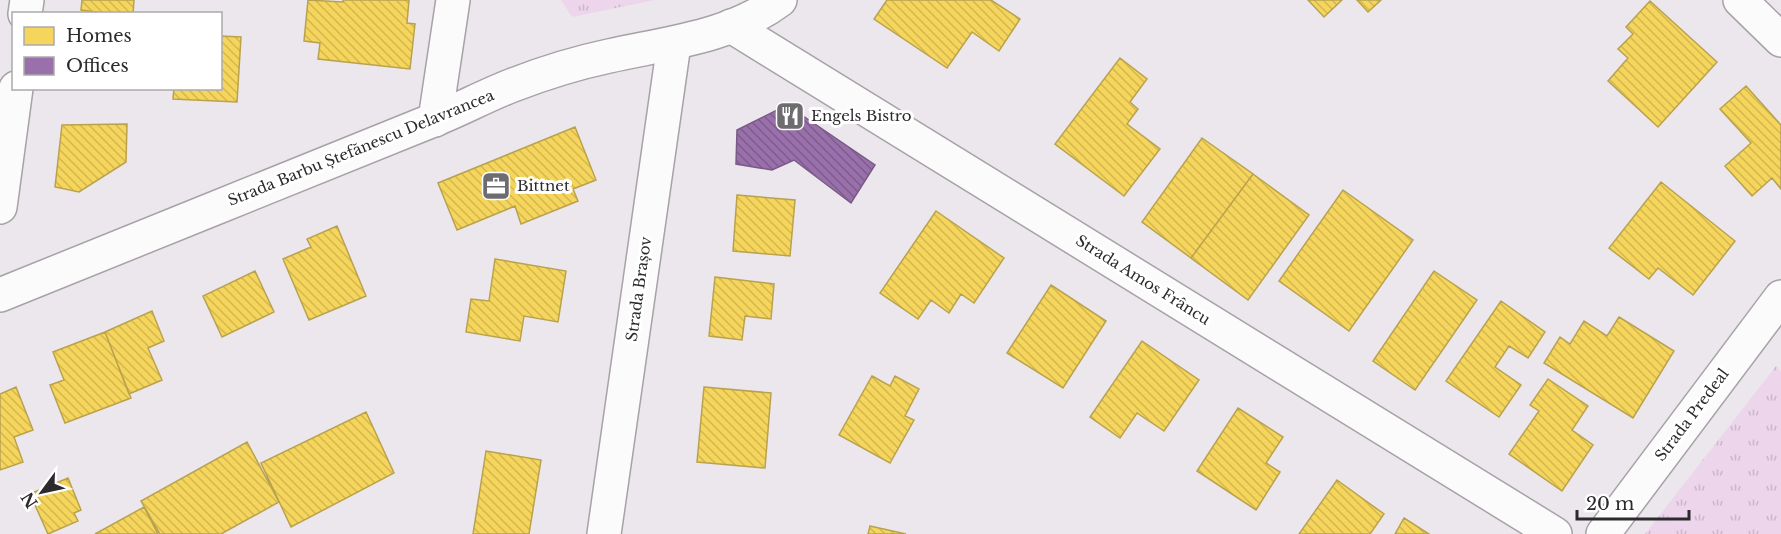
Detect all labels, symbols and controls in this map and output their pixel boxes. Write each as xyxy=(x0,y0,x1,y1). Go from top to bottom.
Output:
legend xyxy=(12,12,222,90)
text: Homes xyxy=(66,25,132,47)
text: Offices xyxy=(66,55,129,77)
street label: Strada Barbu Ștefănescu Delavrancea xyxy=(225,85,497,210)
restaurant icon: Engels Bistro xyxy=(774,100,806,132)
place label: Engels Bistro xyxy=(811,106,912,125)
office icon: Bittnet xyxy=(480,170,512,202)
place label: Bittnet xyxy=(517,176,570,195)
street label: Strada Amos Frâncu xyxy=(1072,230,1214,329)
street label: Strada Brașov xyxy=(622,235,655,343)
street label: Strada Predeal xyxy=(1651,365,1733,465)
north arrow xyxy=(12,462,72,522)
scale bar xyxy=(1577,483,1690,521)
text: N xyxy=(17,488,42,512)
text: 20 m xyxy=(1586,493,1634,515)

